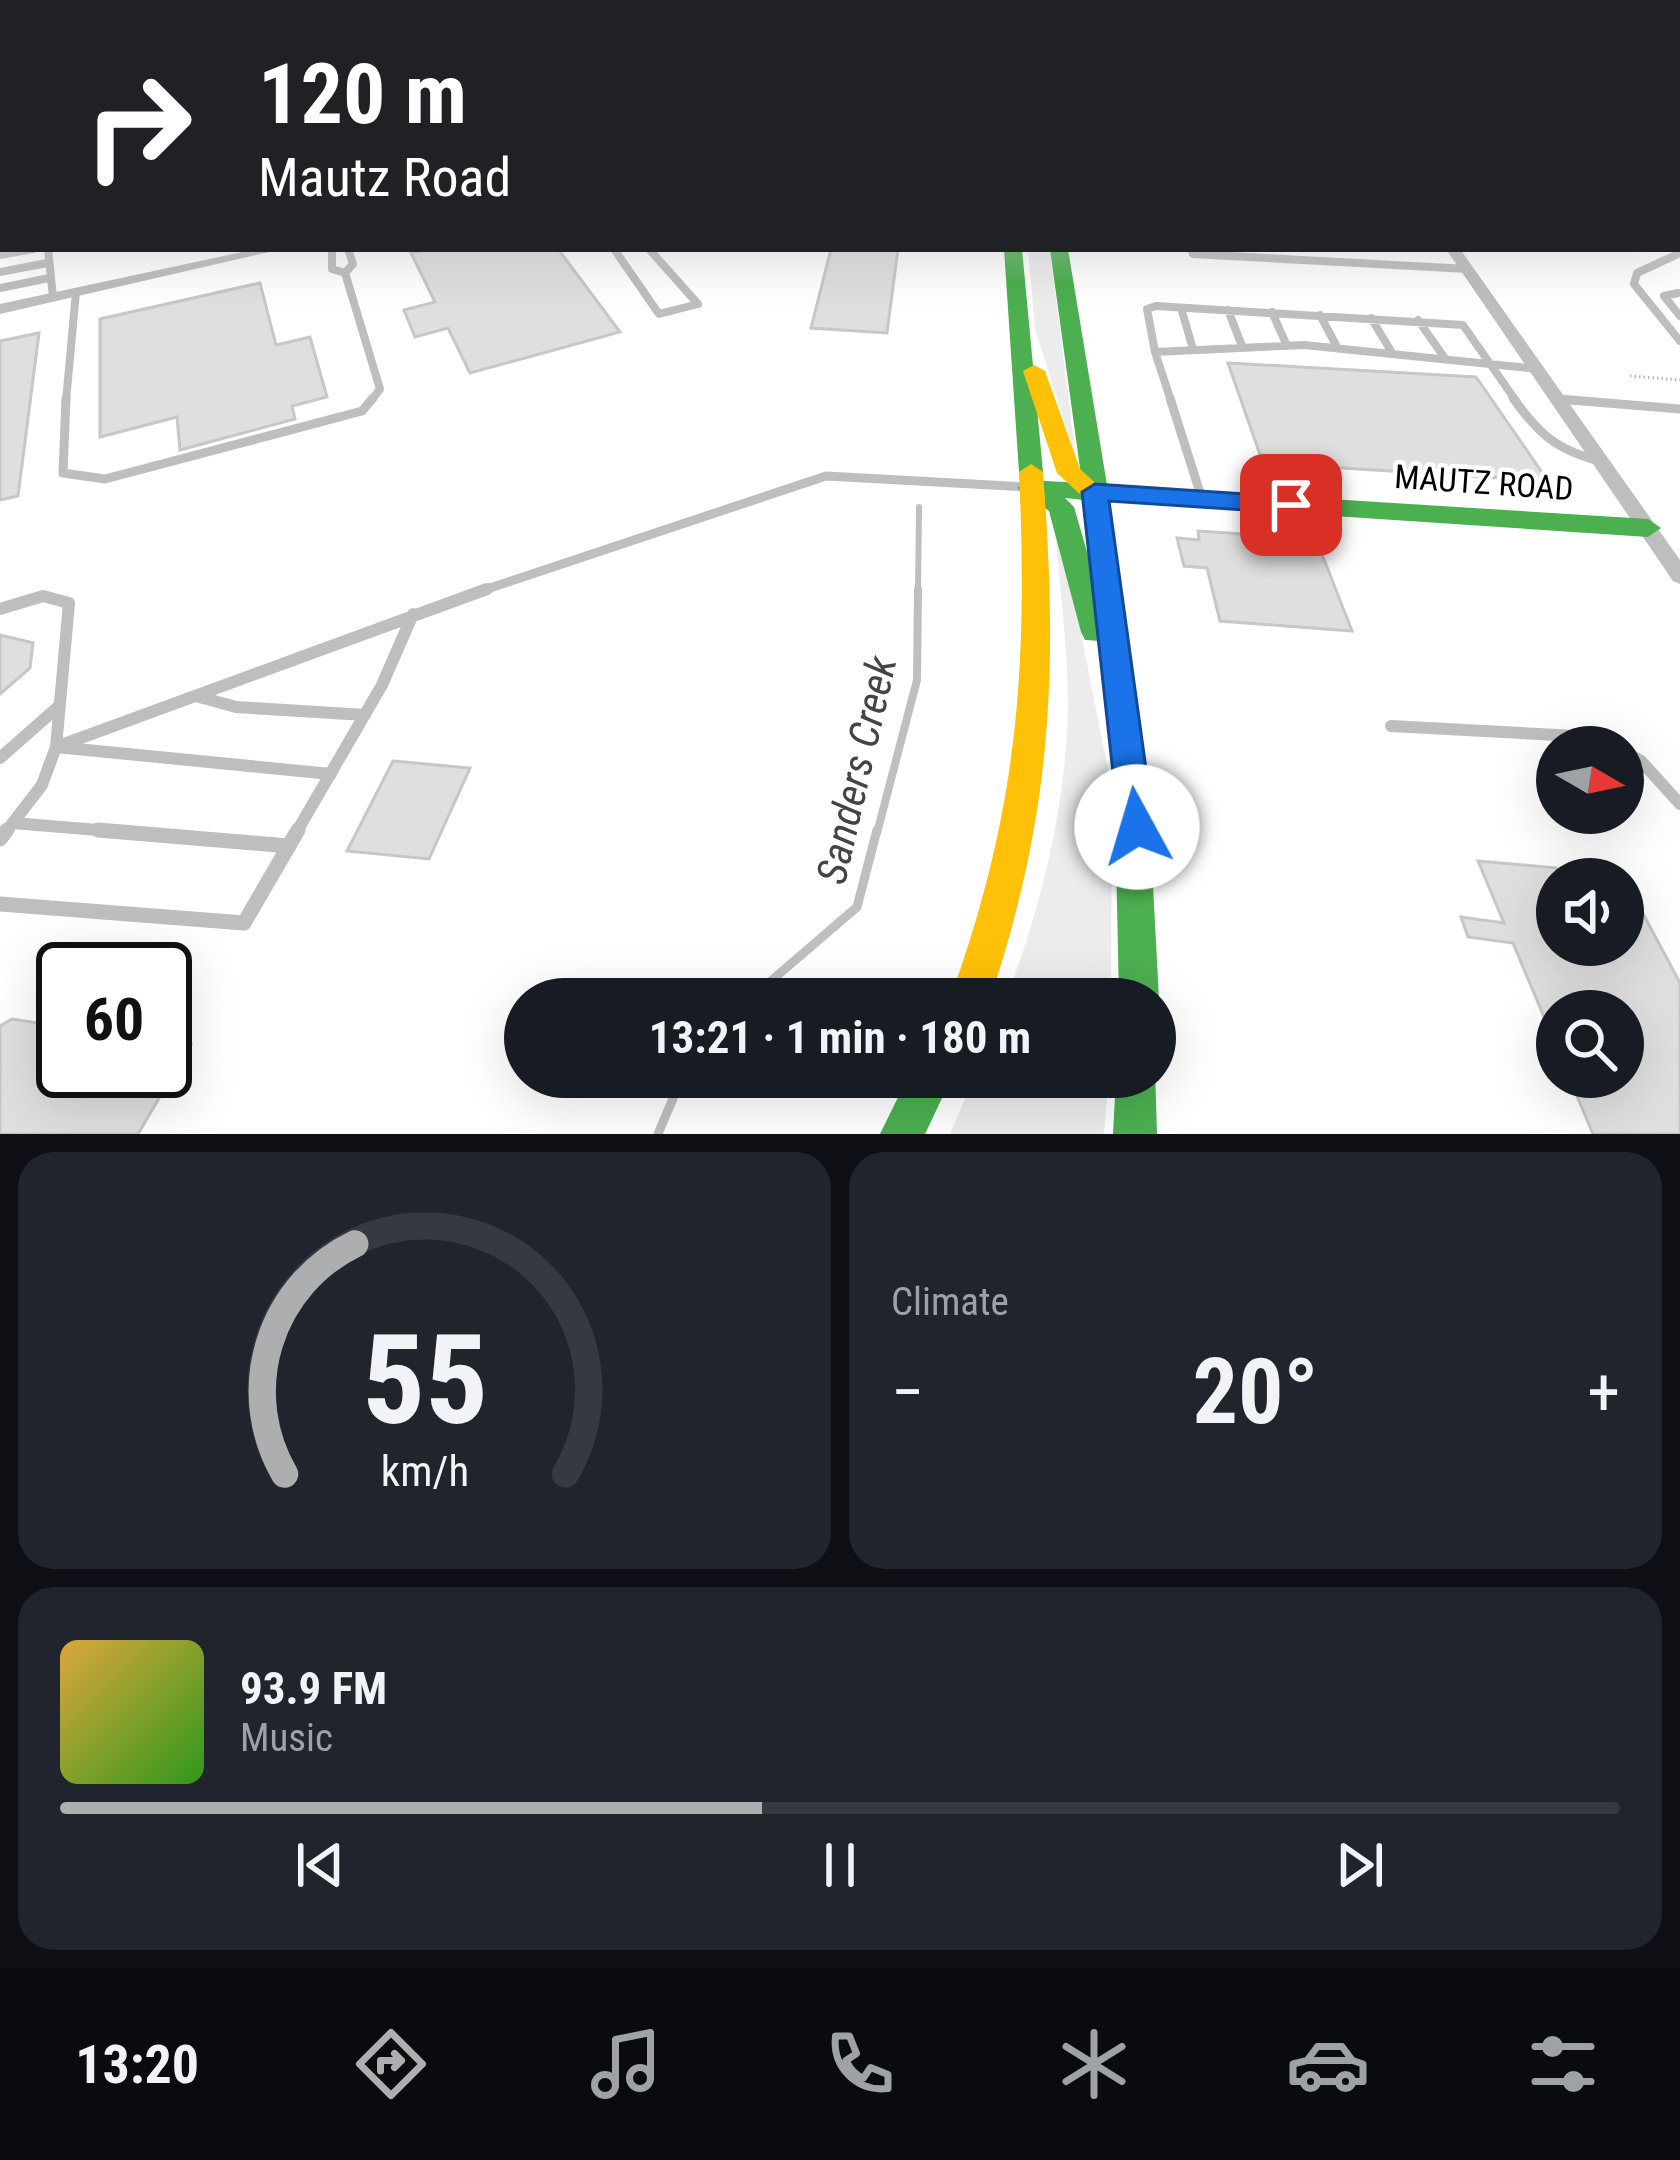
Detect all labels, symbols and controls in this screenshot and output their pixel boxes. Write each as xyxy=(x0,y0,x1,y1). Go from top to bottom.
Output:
text: 120 m xyxy=(258,45,467,144)
icon: right xyxy=(60,48,216,204)
text: Mautz Road xyxy=(258,146,511,209)
pin xyxy=(1240,454,1342,556)
street label: MAUTZ ROAD xyxy=(1393,457,1575,508)
icon: arrive xyxy=(1258,472,1324,538)
water label: Sanders Creek xyxy=(807,651,907,889)
north arrow xyxy=(1536,726,1644,834)
map controls xyxy=(1536,726,1644,1098)
position arrow xyxy=(1074,764,1200,890)
button: sound xyxy=(1536,858,1644,966)
speed limit sign: 60 xyxy=(36,942,192,1098)
button: search xyxy=(1536,990,1644,1098)
text: 13:21 · 1 min · 180 m xyxy=(649,1011,1031,1064)
text: Climate xyxy=(891,1279,1009,1325)
text: 55 xyxy=(361,1307,488,1453)
text: 20° xyxy=(1193,1340,1319,1445)
text: − xyxy=(891,1354,924,1431)
text: + xyxy=(1587,1354,1620,1431)
text: km/h xyxy=(380,1445,469,1495)
text: 93.9 FM xyxy=(240,1662,387,1715)
text: Music xyxy=(240,1715,333,1761)
icon: previous xyxy=(287,1832,353,1898)
icon: pause xyxy=(807,1832,873,1898)
icon: next xyxy=(1327,1832,1393,1898)
icon: directions xyxy=(349,2022,433,2106)
icon: music xyxy=(584,2022,668,2106)
icon: phone xyxy=(818,2022,902,2106)
icon: climate xyxy=(1052,2022,1136,2106)
icon: car xyxy=(1286,2022,1370,2106)
icon: filters xyxy=(1521,2022,1605,2106)
text: 13:20 xyxy=(75,2033,199,2096)

